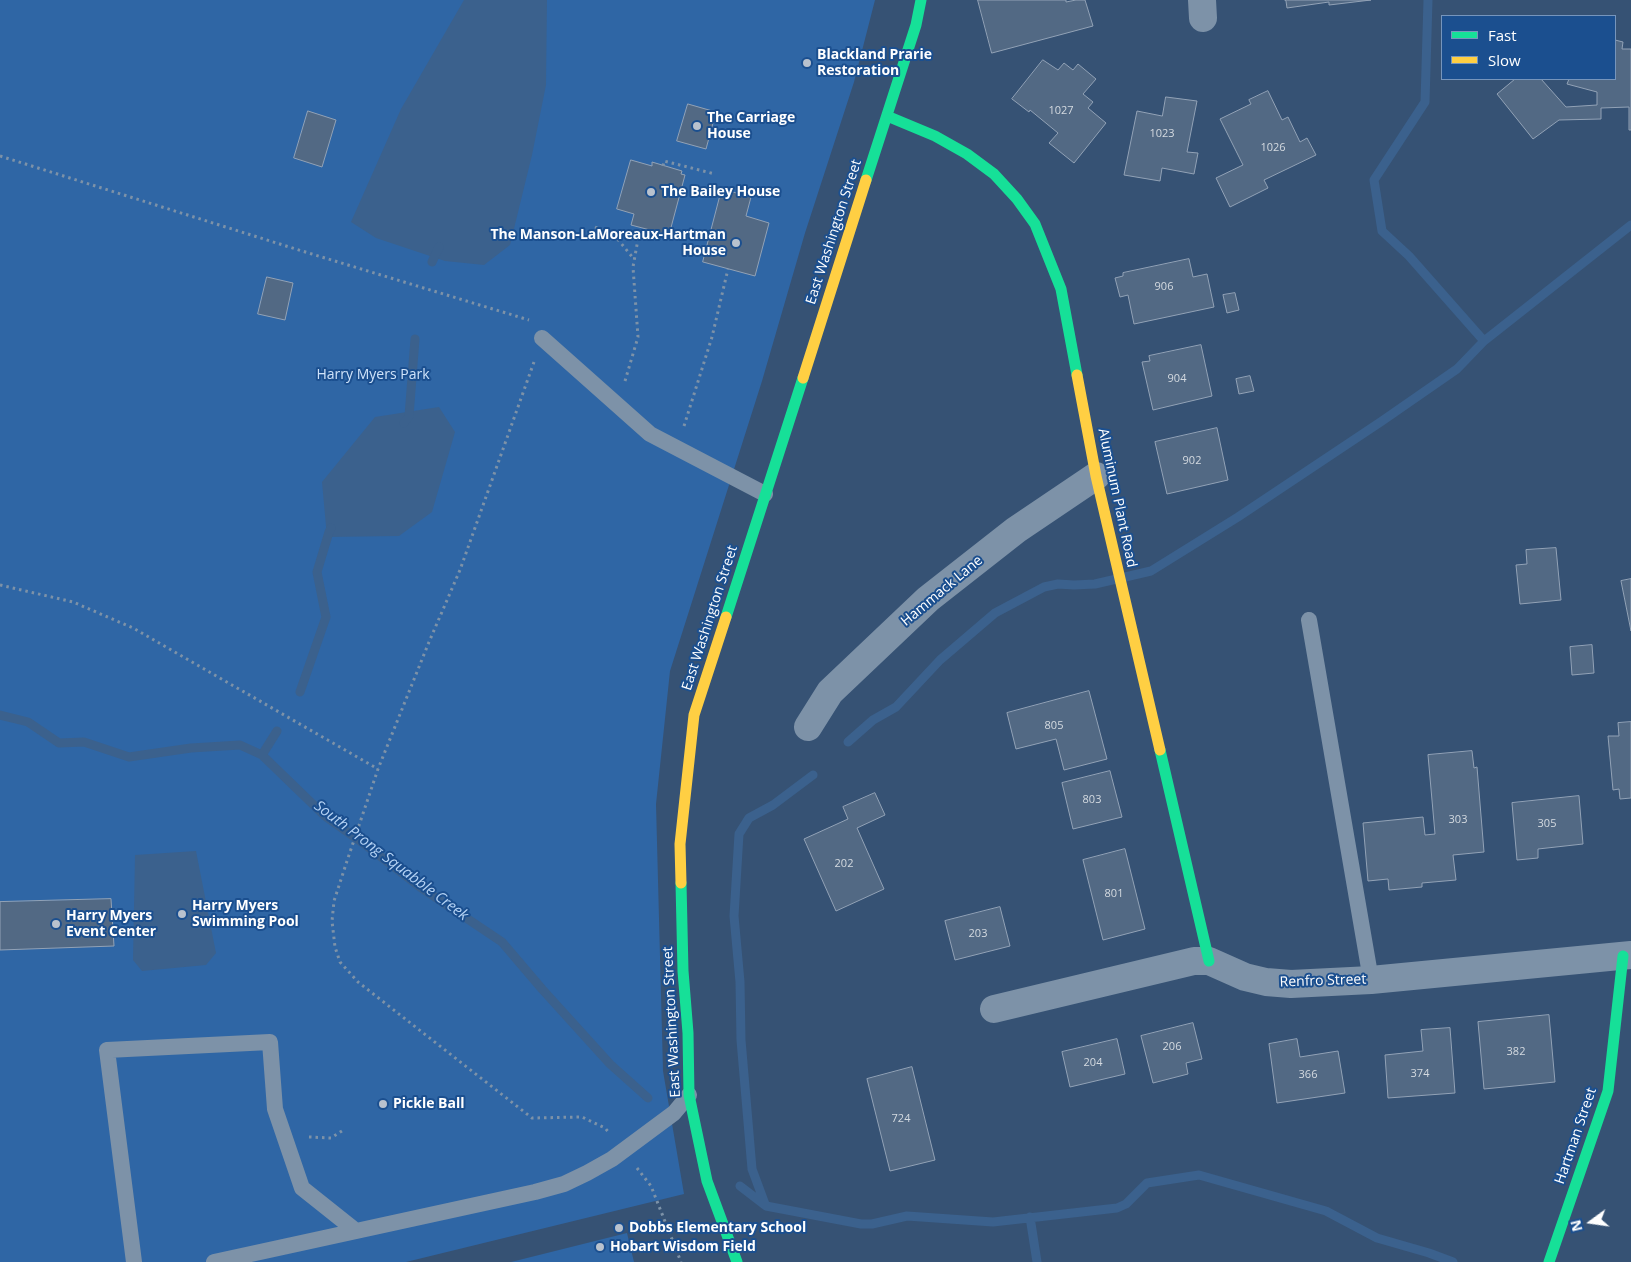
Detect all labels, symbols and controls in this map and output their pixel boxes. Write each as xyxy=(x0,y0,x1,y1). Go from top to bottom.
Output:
legend xyxy=(1441,15,1616,80)
text: Fast xyxy=(1488,25,1517,45)
place label: Blackland Prarie Restoration xyxy=(817,47,932,80)
text: Slow xyxy=(1488,50,1521,70)
marker: Blackland Prarie Restoration xyxy=(801,57,813,69)
house number: 1027 xyxy=(1048,104,1074,118)
place label: The Carriage House xyxy=(707,110,795,142)
marker: The Carriage House xyxy=(691,120,703,132)
house number: 1023 xyxy=(1149,127,1175,141)
house number: 1026 xyxy=(1260,141,1286,155)
street label: East Washington Street xyxy=(803,157,865,307)
place label: The Bailey House xyxy=(661,184,780,200)
marker: The Bailey House xyxy=(645,186,657,198)
place label: The Manson-LaMoreaux-Hartman House xyxy=(490,227,726,260)
marker: The Manson-LaMoreaux-Hartman House xyxy=(730,237,742,249)
house number: 906 xyxy=(1155,280,1173,294)
park label: Harry Myers Park xyxy=(317,367,429,383)
house number: 904 xyxy=(1168,372,1186,386)
street label: Aluminum Plant Road xyxy=(1094,427,1140,569)
house number: 902 xyxy=(1183,454,1201,468)
street label: East Washington Street xyxy=(679,543,741,693)
street label: Hammack Lane xyxy=(898,552,986,630)
house number: 805 xyxy=(1045,719,1063,733)
house number: 803 xyxy=(1083,793,1101,807)
water label: South Prong Squabble Creek xyxy=(310,797,472,925)
house number: 303 xyxy=(1449,813,1467,827)
house number: 305 xyxy=(1538,817,1556,831)
house number: 202 xyxy=(835,857,853,871)
house number: 801 xyxy=(1105,887,1123,901)
place label: Harry Myers Swimming Pool xyxy=(192,898,299,930)
place label: Harry Myers Event Center xyxy=(66,908,156,940)
marker: Harry Myers Swimming Pool xyxy=(176,908,188,920)
marker: Harry Myers Event Center xyxy=(50,918,62,930)
house number: 203 xyxy=(969,927,987,941)
street label: East Washington Street xyxy=(660,946,684,1098)
street label: Renfro Street xyxy=(1279,971,1367,991)
house number: 206 xyxy=(1163,1040,1181,1054)
house number: 382 xyxy=(1507,1045,1525,1059)
house number: 204 xyxy=(1084,1056,1102,1070)
house number: 374 xyxy=(1411,1067,1429,1081)
house number: 366 xyxy=(1299,1068,1317,1082)
street label: Hartman Street xyxy=(1552,1086,1600,1186)
place label: Pickle Ball xyxy=(393,1096,465,1112)
marker: Pickle Ball xyxy=(377,1098,389,1110)
house number: 724 xyxy=(892,1112,910,1126)
north arrow xyxy=(1566,1197,1616,1247)
text: N xyxy=(1565,1218,1587,1234)
place label: Dobbs Elementary School xyxy=(629,1220,806,1236)
marker: Dobbs Elementary School xyxy=(613,1222,625,1234)
place label: Hobart Wisdom Field xyxy=(610,1239,756,1255)
marker: Hobart Wisdom Field xyxy=(594,1241,606,1253)

